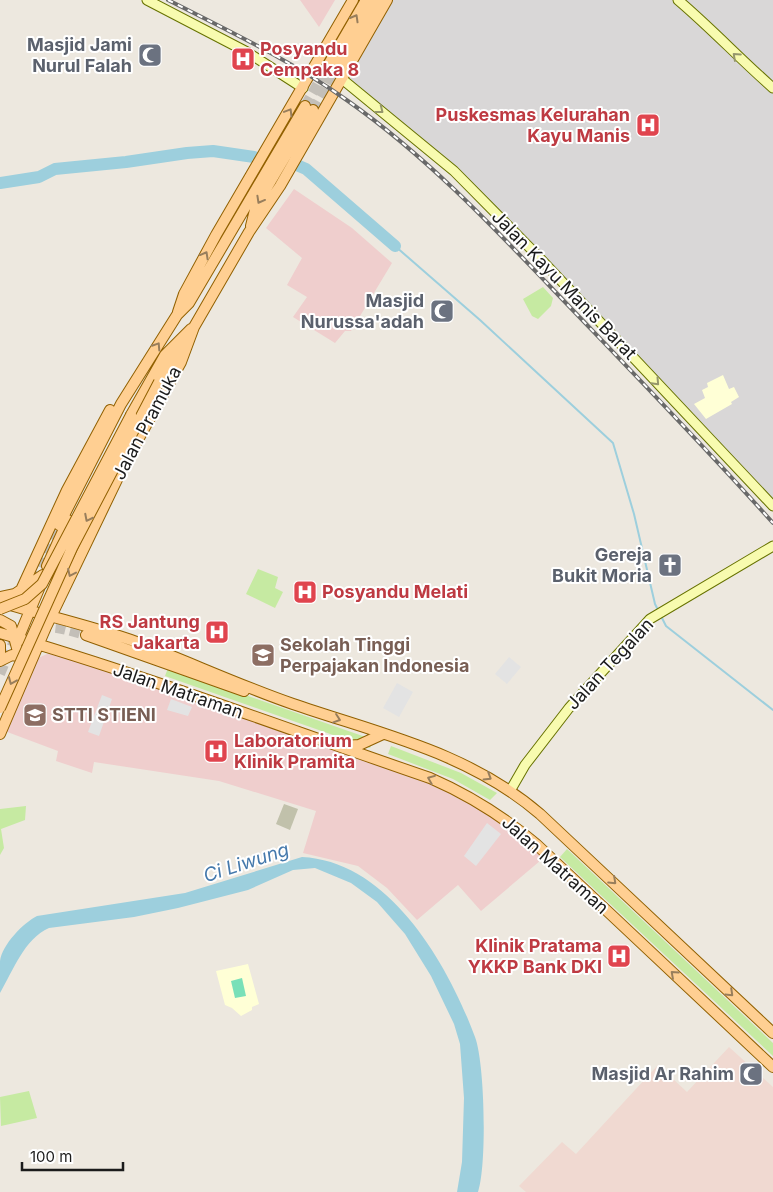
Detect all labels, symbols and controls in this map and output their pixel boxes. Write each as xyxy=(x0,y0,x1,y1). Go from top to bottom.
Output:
one-way arrow xyxy=(349,15,359,24)
place label: Masjid Jami Nurul Falah xyxy=(27,34,132,76)
place label: Posyandu Cempaka 8 xyxy=(260,38,359,80)
mosque icon: Masjid Jami Nurul Falah xyxy=(137,42,163,68)
hospital icon: Posyandu Cempaka 8 xyxy=(230,46,256,72)
one-way arrow xyxy=(733,53,742,62)
one-way arrow xyxy=(374,104,383,112)
place label: Puskesmas Kelurahan Kayu Manis xyxy=(436,104,630,146)
one-way arrow xyxy=(282,109,292,118)
hospital icon: Puskesmas Kelurahan Kayu Manis xyxy=(635,112,661,138)
one-way arrow xyxy=(256,194,266,203)
street label: Jalan Kayu Manis Barat xyxy=(488,206,641,364)
one-way arrow xyxy=(199,252,209,261)
place label: Masjid Nurussa'adah xyxy=(301,290,424,332)
mosque icon: Masjid Nurussa'adah xyxy=(429,298,455,324)
one-way arrow xyxy=(151,342,161,351)
street label: Jalan Pramuka xyxy=(108,363,185,483)
one-way arrow xyxy=(650,376,659,385)
one-way arrow xyxy=(84,512,94,521)
place label: Gereja Bukit Moria xyxy=(552,544,652,586)
church icon: Gereja Bukit Moria xyxy=(657,552,683,578)
one-way arrow xyxy=(67,568,77,577)
hospital icon: Posyandu Melati xyxy=(292,579,318,605)
place label: Posyandu Melati xyxy=(322,581,468,602)
place label: RS Jantung Jakarta xyxy=(100,611,200,653)
street label: Jalan Tegalan xyxy=(562,614,657,714)
hospital icon: RS Jantung Jakarta xyxy=(204,619,230,645)
place label: Sekolah Tinggi Perpajakan Indonesia xyxy=(280,634,469,676)
school or university icon: Sekolah Tinggi Perpajakan Indonesia xyxy=(250,642,276,668)
street label: Jalan Matraman xyxy=(110,658,246,723)
one-way arrow xyxy=(7,676,18,685)
school or university icon: STTI STIENI xyxy=(22,702,48,728)
place label: STTI STIENI xyxy=(52,704,156,725)
one-way arrow xyxy=(332,713,341,723)
place label: Laboratorium Klinik Pramita xyxy=(234,730,355,772)
hospital icon: Laboratorium Klinik Pramita xyxy=(203,738,229,764)
one-way arrow xyxy=(483,771,492,781)
one-way arrow xyxy=(427,775,436,786)
street label: Jalan Matraman xyxy=(498,811,613,918)
water label: Ci Liwung xyxy=(200,838,292,887)
one-way arrow xyxy=(607,875,616,884)
place label: Klinik Pratama YKKP Bank DKI xyxy=(468,935,602,977)
hospital icon: Klinik Pratama YKKP Bank DKI xyxy=(606,943,632,969)
one-way arrow xyxy=(670,971,679,980)
one-way arrow xyxy=(725,987,734,996)
mosque icon: Masjid Ar Rahim xyxy=(738,1061,764,1087)
place label: Masjid Ar Rahim xyxy=(592,1063,734,1084)
scale bar xyxy=(22,1140,124,1172)
text: 100 m xyxy=(30,1147,72,1166)

